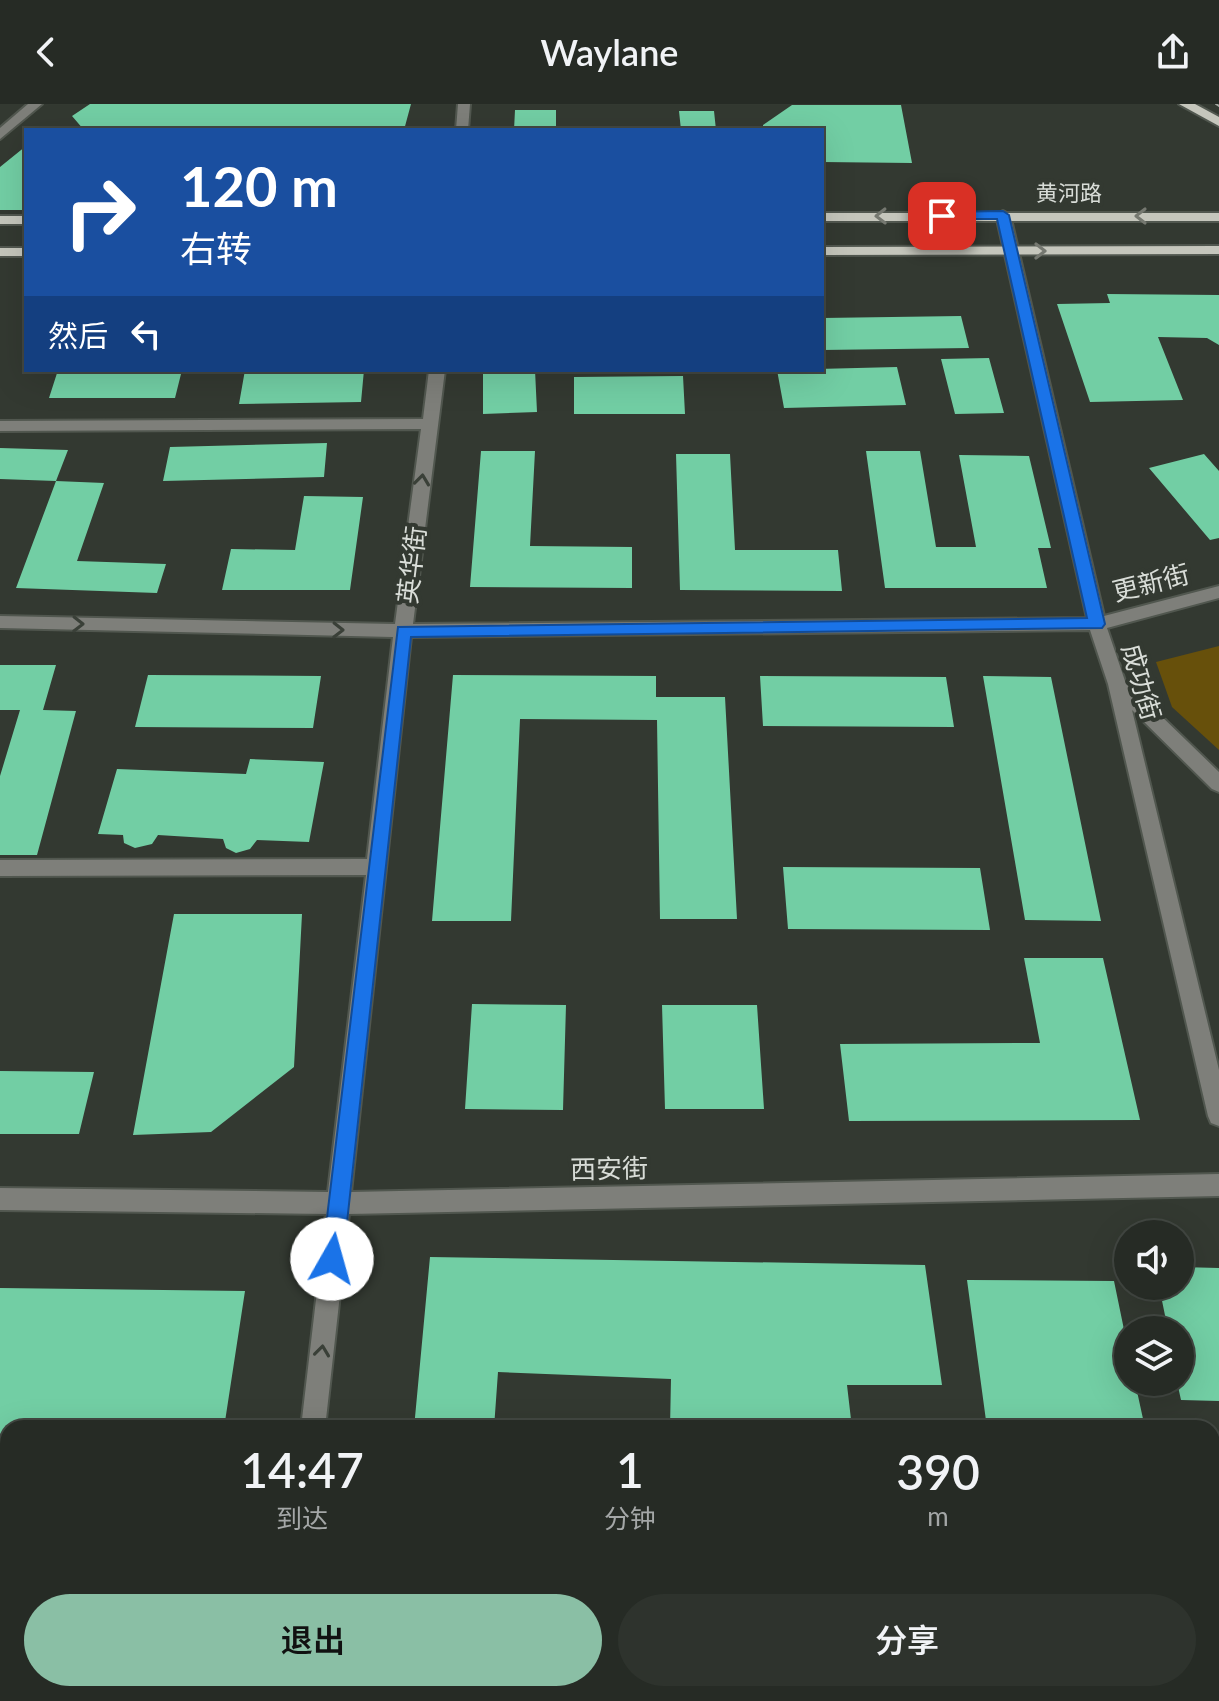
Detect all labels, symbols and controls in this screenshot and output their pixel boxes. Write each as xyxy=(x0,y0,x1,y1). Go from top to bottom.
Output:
icon: back xyxy=(24,30,68,74)
text: Waylane xyxy=(541,30,678,74)
icon: share xyxy=(1151,30,1195,74)
text: 120 m xyxy=(180,152,338,219)
icon: right xyxy=(48,160,152,264)
street label: 黄河路 xyxy=(1036,179,1102,206)
pin xyxy=(908,182,976,250)
icon: arrive xyxy=(920,194,964,238)
one-way arrow xyxy=(1134,207,1147,225)
one-way arrow xyxy=(874,208,887,225)
text: 右转 xyxy=(180,226,252,270)
one-way arrow xyxy=(1034,242,1047,260)
icon: left xyxy=(124,312,168,356)
text: 然后 xyxy=(48,317,108,353)
one-way arrow xyxy=(414,473,431,486)
street label: 英华街 xyxy=(390,524,432,606)
street label: 更新街 xyxy=(1109,557,1192,607)
one-way arrow xyxy=(72,615,85,632)
one-way arrow xyxy=(332,621,345,638)
street label: 成功街 xyxy=(1116,640,1168,724)
street label: 西安街 xyxy=(570,1151,648,1185)
position arrow xyxy=(290,1217,374,1301)
map controls xyxy=(1114,1220,1194,1396)
button: sound xyxy=(1114,1220,1194,1300)
button: layers xyxy=(1114,1316,1194,1396)
one-way arrow xyxy=(313,1344,330,1357)
text: 14:47 xyxy=(240,1441,364,1498)
text: 1 xyxy=(616,1441,644,1498)
text: 390 xyxy=(896,1443,980,1500)
text: m xyxy=(927,1500,949,1532)
text: 到达 xyxy=(276,1502,328,1534)
text: 分钟 xyxy=(604,1502,656,1534)
button: 退出 xyxy=(24,1594,602,1686)
button: 分享 xyxy=(618,1594,1196,1686)

